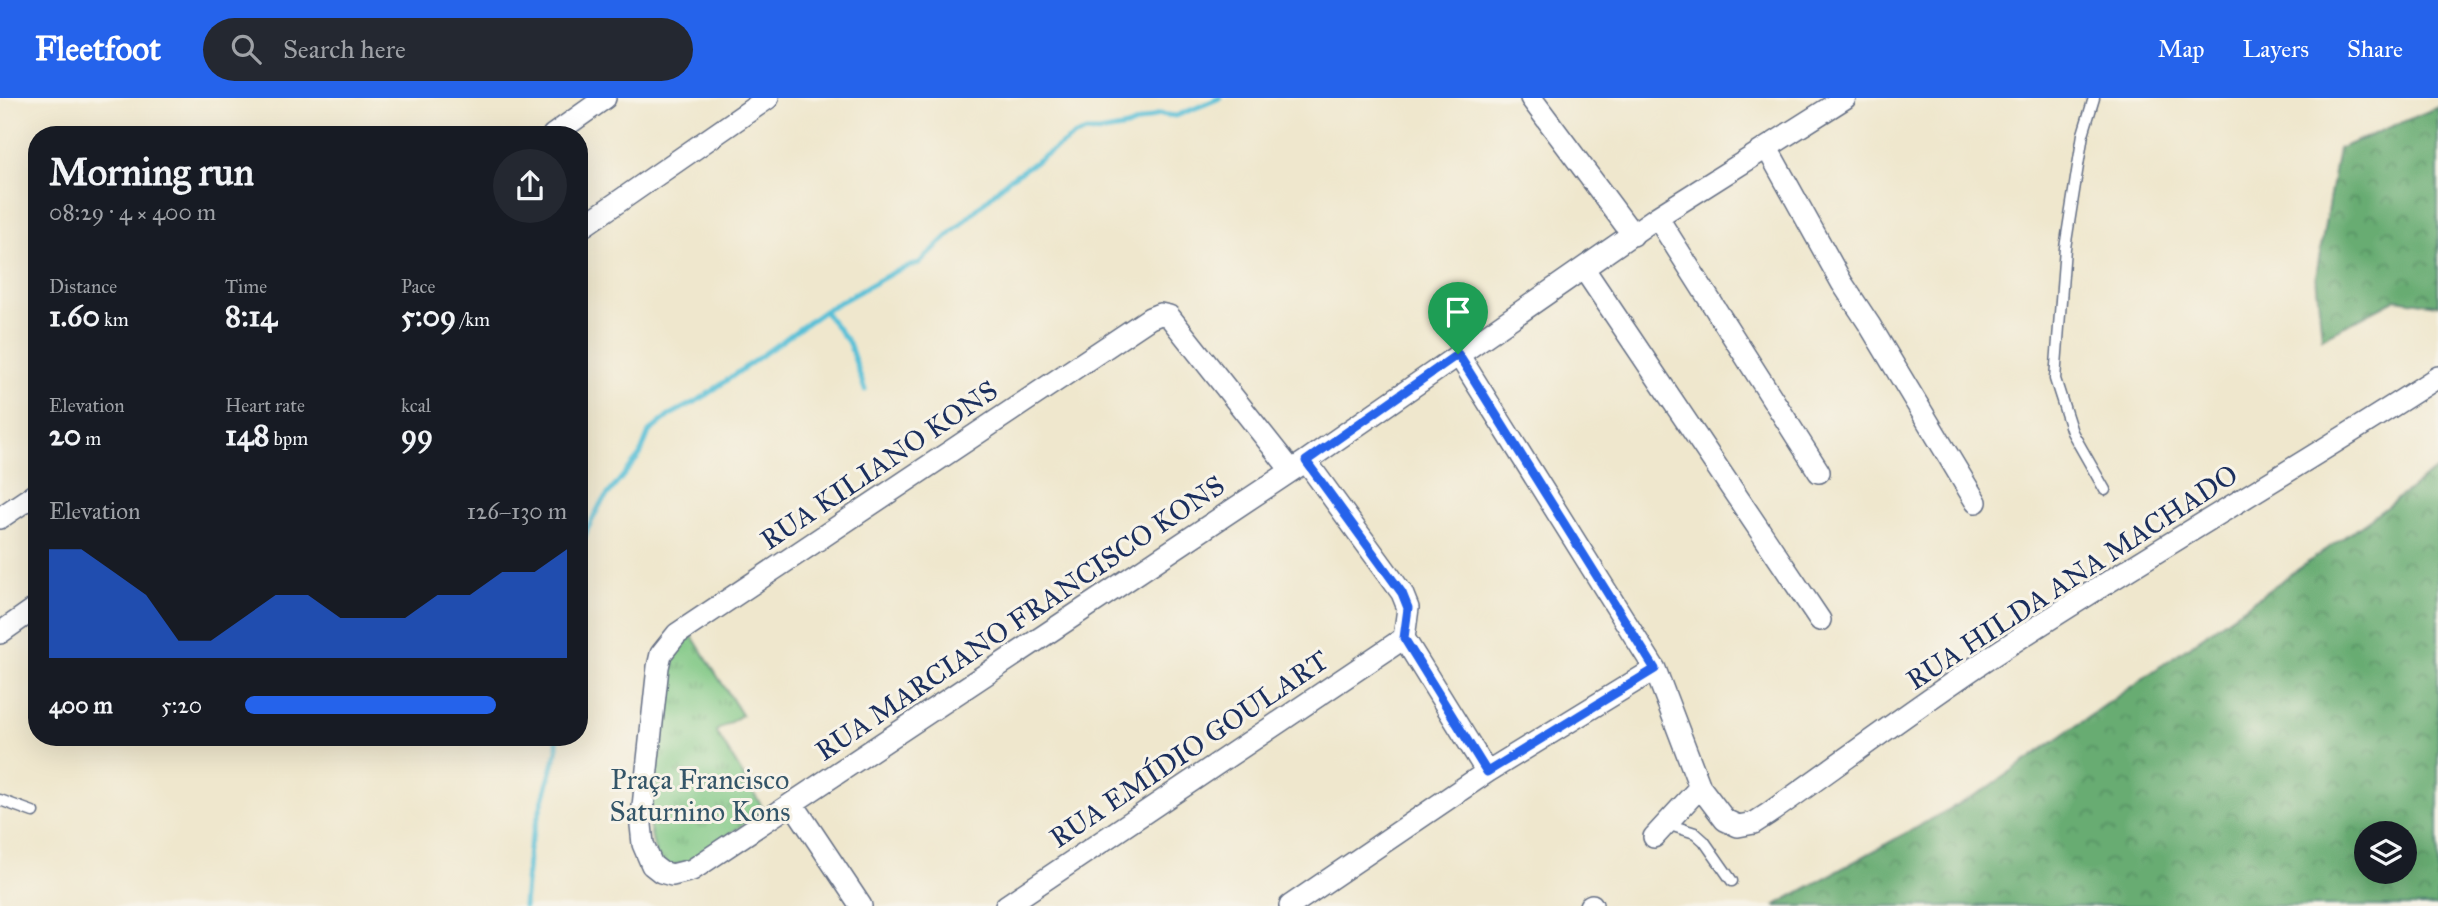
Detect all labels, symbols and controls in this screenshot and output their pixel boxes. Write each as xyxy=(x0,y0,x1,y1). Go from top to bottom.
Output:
search box xyxy=(203,18,693,81)
text: Fleetfoot xyxy=(35,29,161,69)
icon: search xyxy=(227,30,265,68)
text: Search here xyxy=(283,33,406,65)
text: Map xyxy=(2158,34,2205,64)
text: Layers xyxy=(2243,34,2309,64)
text: Share xyxy=(2347,34,2403,64)
text: Morning run xyxy=(49,149,254,195)
button: share xyxy=(493,149,567,223)
text: 08:29 · 4 × 400 m xyxy=(49,198,216,226)
text: Distance xyxy=(49,275,117,298)
text: Time xyxy=(225,275,267,298)
text: Pace xyxy=(401,275,435,298)
pin xyxy=(1428,282,1488,354)
icon: arrive xyxy=(1439,293,1477,331)
text: 1.60 xyxy=(49,298,100,334)
text: 8:14 xyxy=(225,298,277,334)
text: 5:09 xyxy=(401,298,456,334)
text: km xyxy=(100,308,129,331)
text: /km xyxy=(456,308,490,331)
street label: RUA KILIANO KONS xyxy=(754,373,1004,557)
text: Elevation xyxy=(49,394,124,417)
text: Heart rate xyxy=(225,394,305,417)
text: kcal xyxy=(401,394,431,417)
text: 20 xyxy=(49,417,81,453)
text: 148 xyxy=(225,417,270,453)
text: 99 xyxy=(401,417,433,453)
text: m xyxy=(81,427,101,450)
text: bpm xyxy=(270,427,308,450)
street label: RUA HILDA ANA MACHADO xyxy=(1900,457,2244,697)
street label: RUA MARCIANO FRANCISCO KONS xyxy=(809,468,1231,768)
text: Elevation xyxy=(49,497,140,525)
text: 126–130 m xyxy=(467,497,567,525)
street label: RUA EMÍDIO GOULART xyxy=(1043,643,1335,855)
text: 400 m xyxy=(49,691,113,719)
text: 5:20 xyxy=(161,691,202,719)
park label: Praça Francisco Saturnino Kons xyxy=(610,762,790,829)
map controls xyxy=(2354,821,2417,884)
button: layers xyxy=(2354,821,2417,884)

